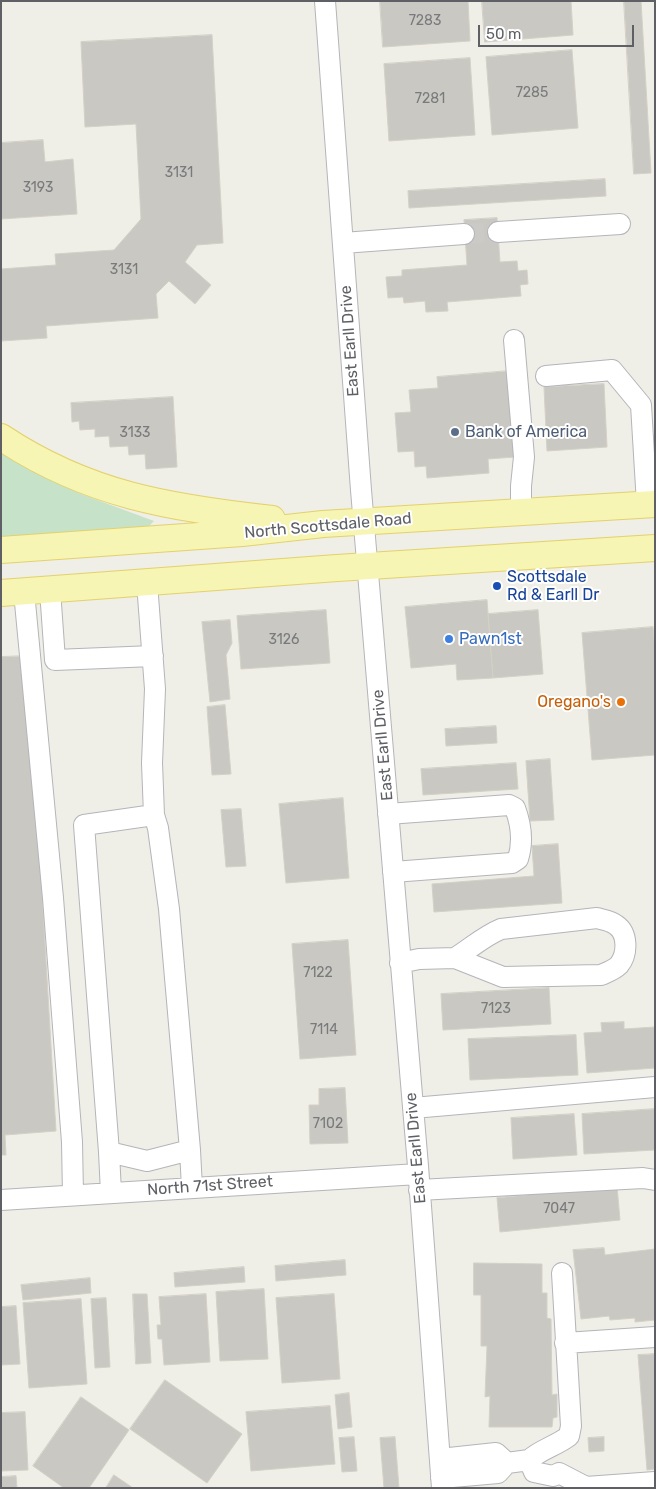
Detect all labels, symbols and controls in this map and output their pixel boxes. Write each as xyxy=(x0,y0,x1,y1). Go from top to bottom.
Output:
house number: 7283 xyxy=(409,13,441,29)
scale bar xyxy=(481,15,637,47)
text: 50 m xyxy=(486,25,521,43)
house number: 7285 xyxy=(516,85,548,101)
house number: 7281 xyxy=(415,91,445,107)
house number: 3131 xyxy=(165,165,193,181)
house number: 3193 xyxy=(23,180,53,196)
house number: 3131 xyxy=(110,262,138,278)
street label: East Earll Drive xyxy=(337,285,363,397)
place label: Bank of America xyxy=(465,422,587,442)
house number: 3133 xyxy=(120,425,150,441)
marker: Bank of America xyxy=(449,426,461,438)
street label: North Scottsdale Road xyxy=(244,509,412,543)
place label: Scottsdale Rd & Earll Dr xyxy=(507,567,599,605)
marker: Scottsdale Rd & Earll Dr xyxy=(491,580,503,592)
place label: Pawn1st xyxy=(459,629,522,649)
house number: 3126 xyxy=(269,632,299,648)
marker: Pawn1st xyxy=(443,633,455,645)
street label: East Earll Drive xyxy=(369,689,397,801)
place label: Oregano's xyxy=(537,692,611,712)
marker: Oregano's xyxy=(615,696,627,708)
house number: 7122 xyxy=(303,965,333,981)
house number: 7123 xyxy=(481,1001,511,1017)
house number: 7114 xyxy=(310,1022,338,1038)
street label: East Earll Drive xyxy=(402,1092,430,1204)
house number: 7102 xyxy=(313,1116,343,1132)
street label: North 71st Street xyxy=(147,1172,273,1200)
house number: 7047 xyxy=(543,1201,575,1217)

